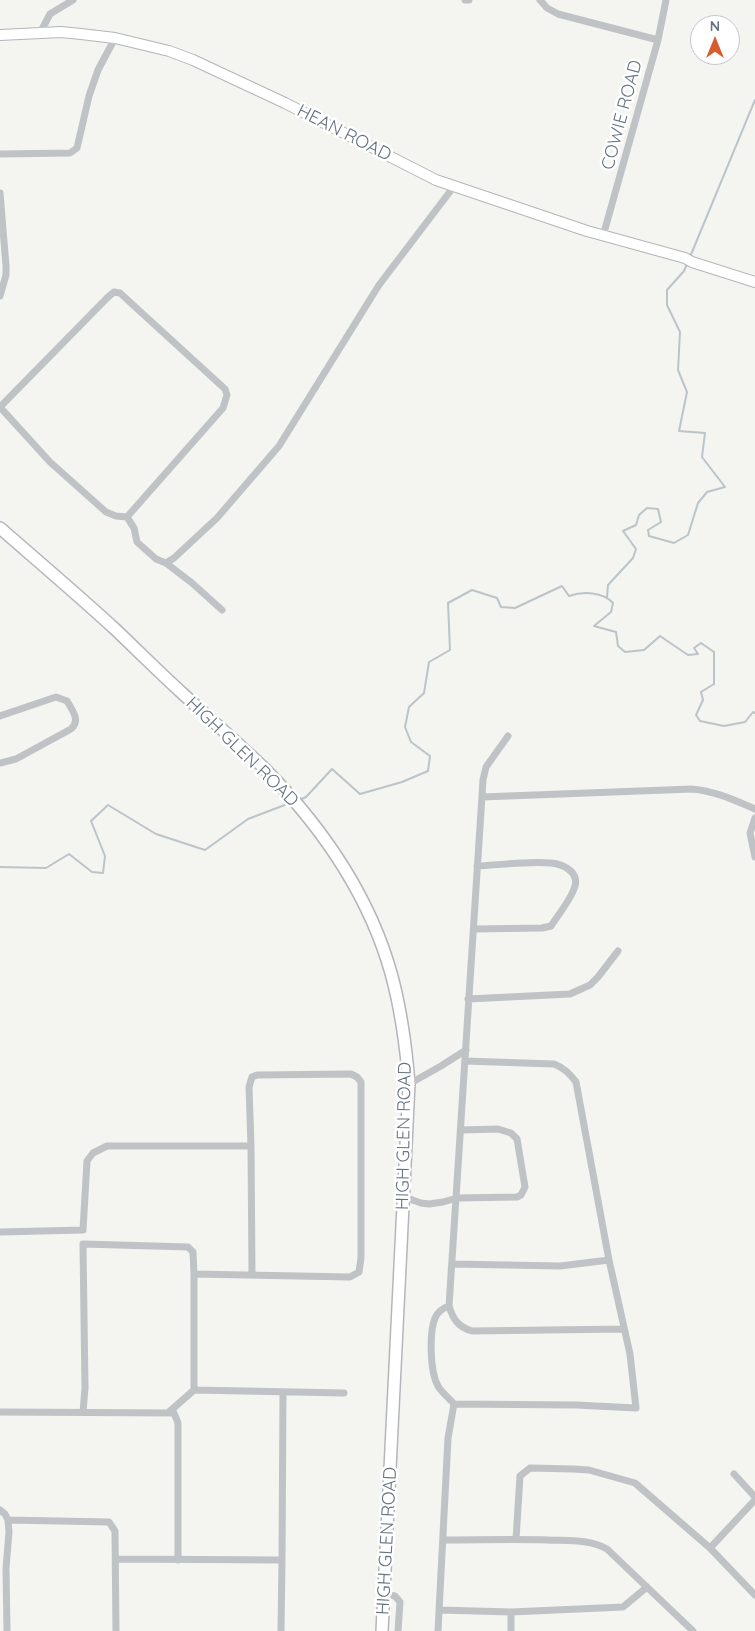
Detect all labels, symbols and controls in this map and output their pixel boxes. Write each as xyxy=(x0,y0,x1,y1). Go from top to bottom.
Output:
north arrow xyxy=(690,15,740,65)
text: N xyxy=(710,17,720,35)
street label: COWIE ROAD xyxy=(597,58,647,172)
street label: HEAN ROAD xyxy=(293,100,395,166)
street label: HIGH GLEN ROAD xyxy=(181,693,303,811)
street label: HIGH GLEN ROAD xyxy=(392,1062,416,1210)
street label: HIGH GLEN ROAD xyxy=(372,1466,402,1616)

